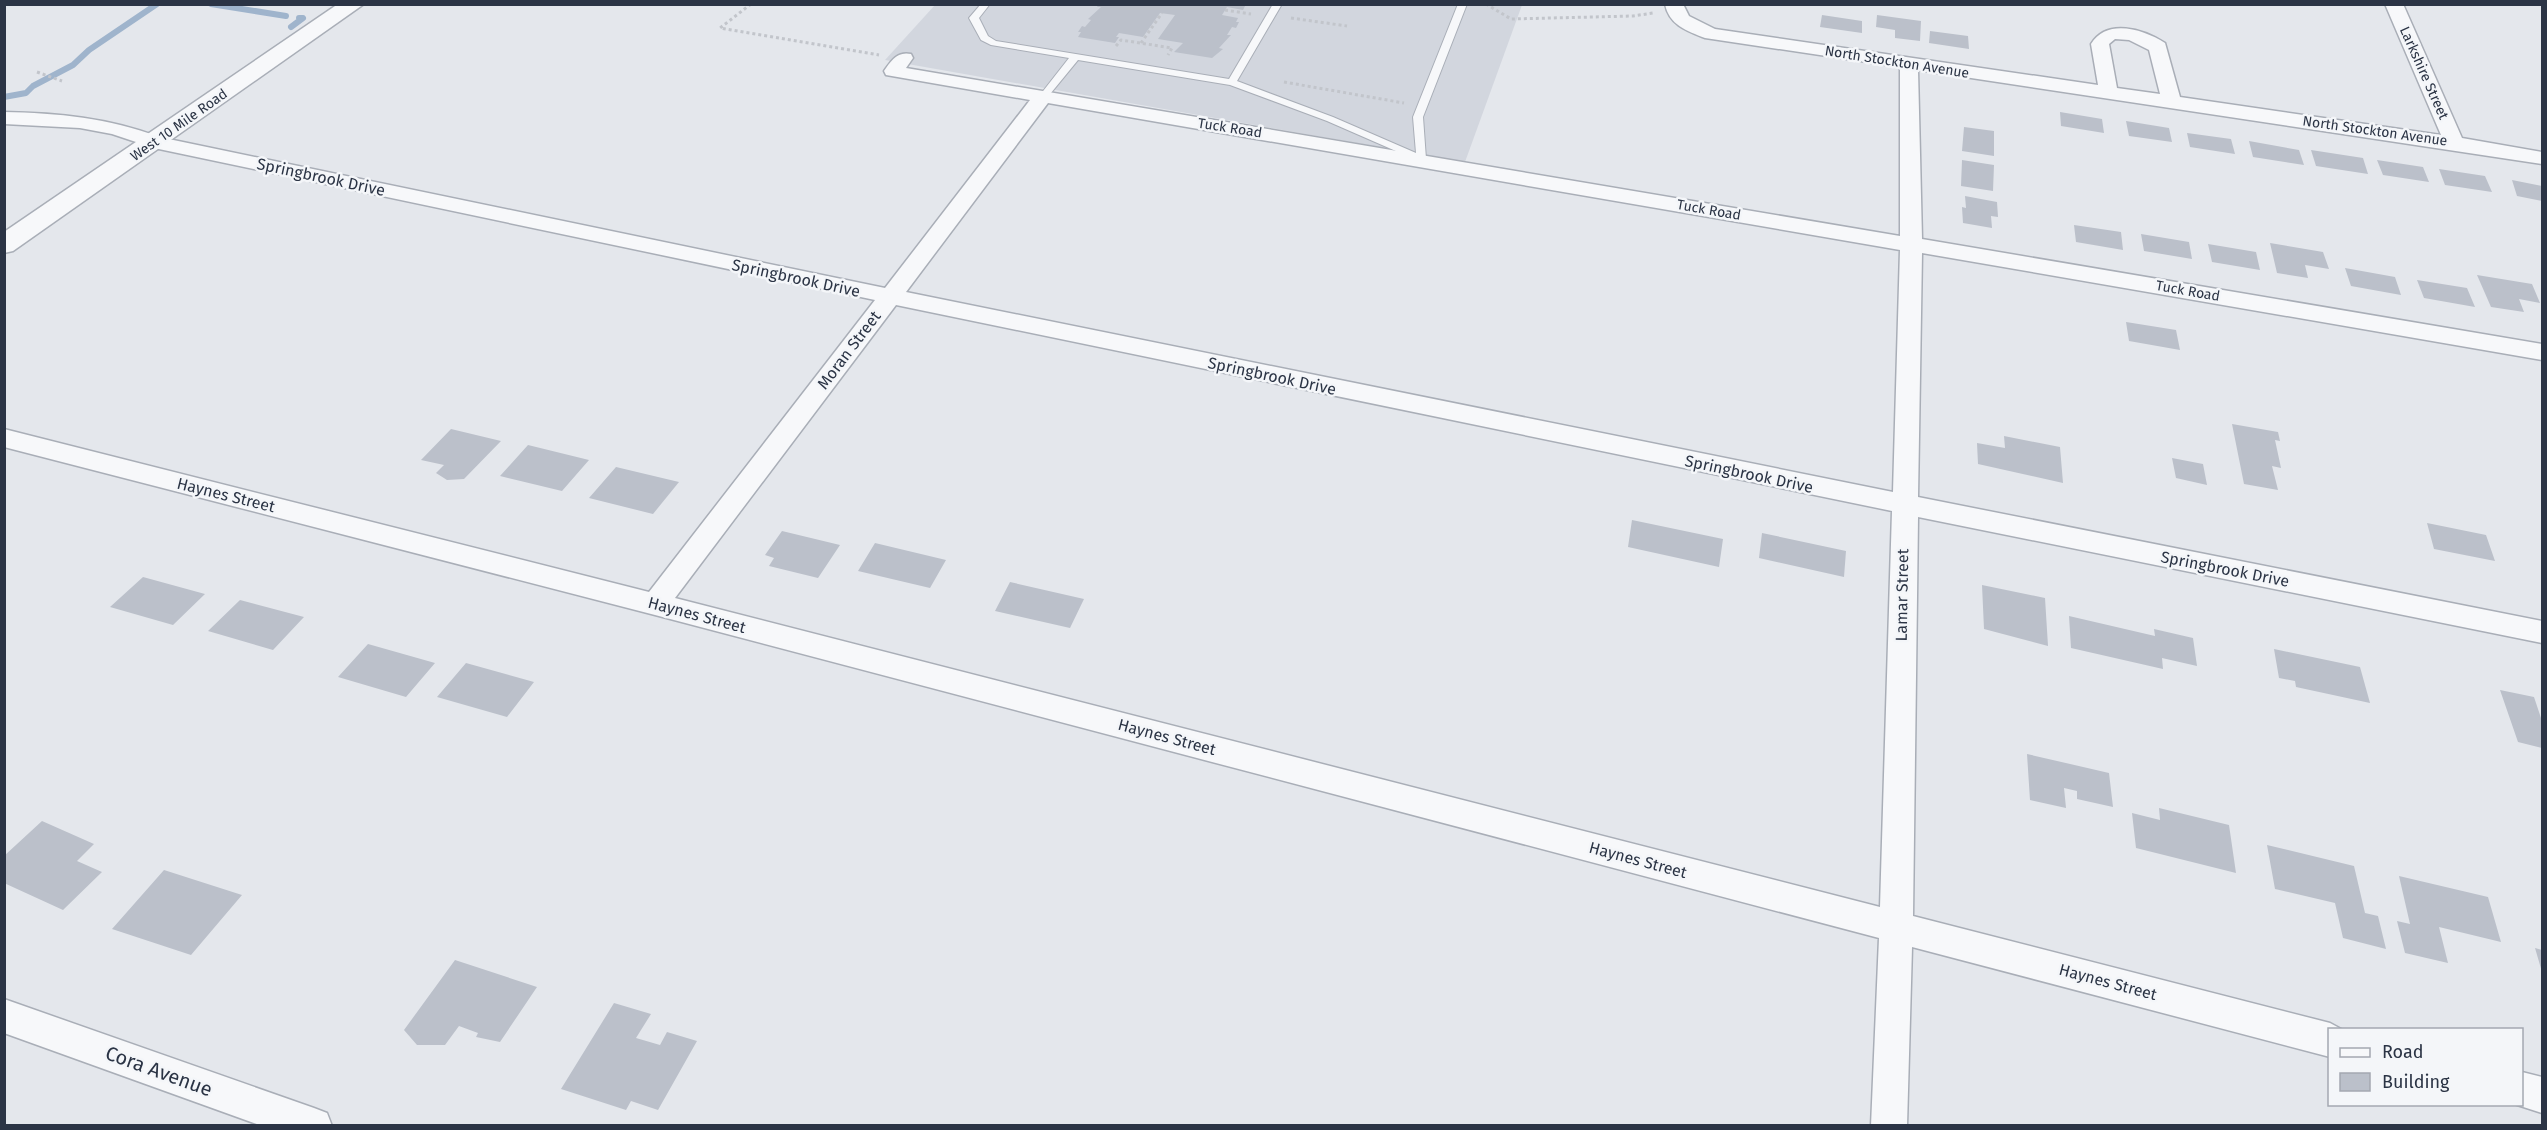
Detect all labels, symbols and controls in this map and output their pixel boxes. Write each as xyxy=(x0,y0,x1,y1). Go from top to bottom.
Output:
street label: Larkshire Street xyxy=(2396,24,2452,123)
street label: North Stockton Avenue xyxy=(1824,42,1970,82)
street label: West 10 Mile Road xyxy=(127,85,231,165)
street label: North Stockton Avenue xyxy=(2302,112,2448,150)
street label: Tuck Road xyxy=(1197,115,1263,141)
street label: Springbrook Drive xyxy=(255,154,387,200)
street label: Tuck Road xyxy=(1676,196,1742,224)
street label: Springbrook Drive xyxy=(730,255,862,301)
street label: Tuck Road xyxy=(2155,277,2221,305)
street label: Moran Street xyxy=(813,307,885,393)
street label: Springbrook Drive xyxy=(1206,353,1338,399)
street label: Springbrook Drive xyxy=(1683,451,1815,497)
street label: Haynes Street xyxy=(175,474,277,516)
street label: Springbrook Drive xyxy=(2159,547,2291,591)
street label: Lamar Street xyxy=(1892,548,1912,642)
street label: Haynes Street xyxy=(646,593,748,637)
street label: Haynes Street xyxy=(1116,715,1218,759)
street label: Haynes Street xyxy=(1587,838,1689,882)
street label: Haynes Street xyxy=(2057,960,2159,1004)
legend xyxy=(2328,1028,2523,1106)
street label: Cora Avenue xyxy=(102,1041,216,1101)
text: Road xyxy=(2382,1041,2424,1063)
text: Building xyxy=(2382,1071,2450,1093)

